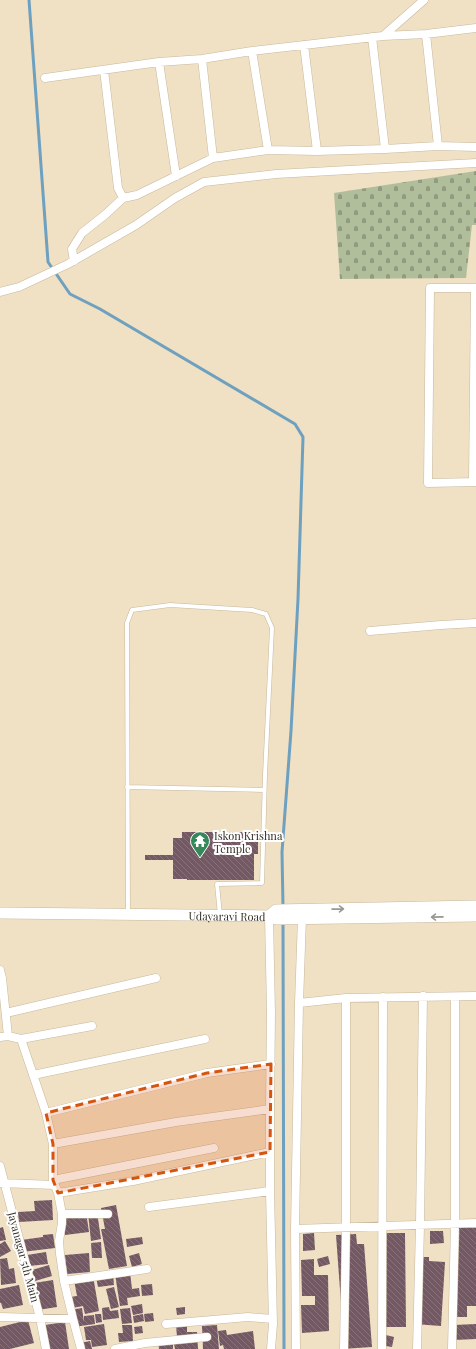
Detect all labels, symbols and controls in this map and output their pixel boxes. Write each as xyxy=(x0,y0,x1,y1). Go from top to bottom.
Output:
place label: Iskon Krishna Temple xyxy=(214,828,283,856)
temple icon: Iskon Krishna Temple xyxy=(189,830,211,858)
one-way arrow xyxy=(331,905,344,913)
street label: Udayaravi Road xyxy=(188,908,266,923)
one-way arrow xyxy=(431,913,444,920)
street label: Jayanagar 5th Main xyxy=(4,1209,43,1304)

